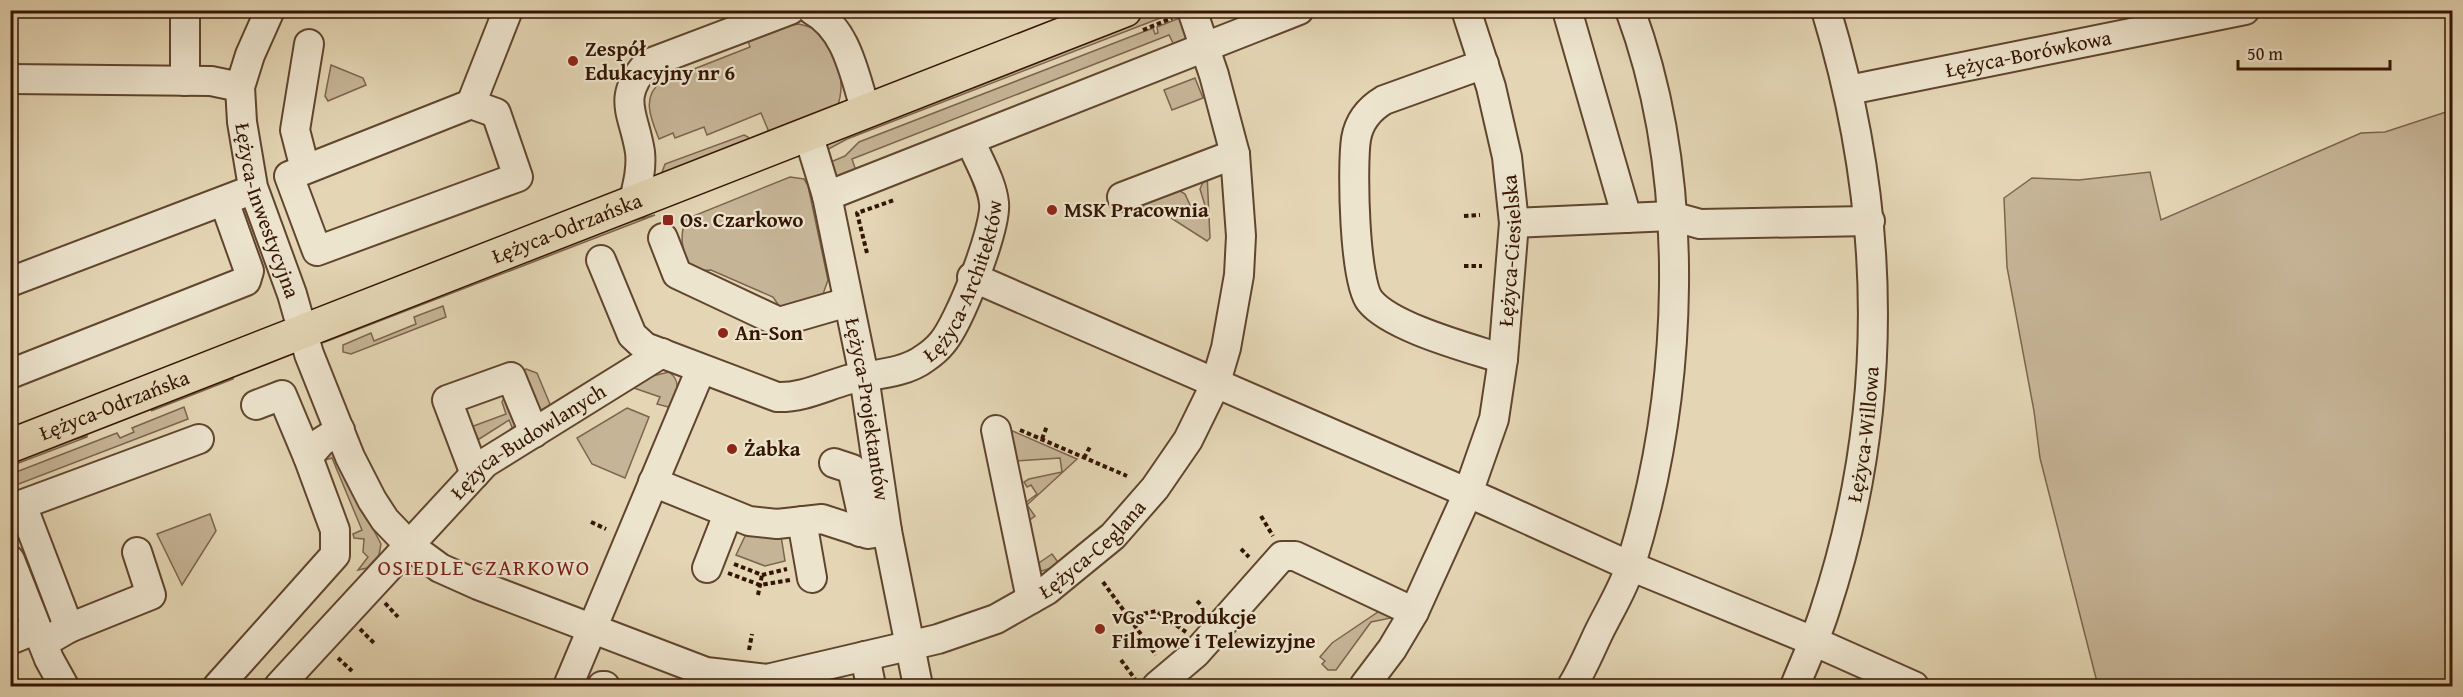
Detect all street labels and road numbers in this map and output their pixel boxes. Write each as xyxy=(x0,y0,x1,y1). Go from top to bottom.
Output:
street label: Łężyca-Borówkowa xyxy=(1943,21,2114,85)
street label: Łężyca-Inwestycyjna xyxy=(227,120,308,302)
street label: Łężyca-Ciesielska xyxy=(1490,173,1529,328)
street label: Łężyca-Odrzańska xyxy=(487,184,646,271)
street label: Łężyca-Architektów xyxy=(916,199,1009,369)
street label: Łężyca-Projektantów xyxy=(837,315,898,503)
street label: Łężyca-Odrzańska xyxy=(35,361,194,448)
street label: Łężyca-Willowa xyxy=(1838,365,1887,505)
street label: Łężyca-Budowlanych xyxy=(443,375,612,506)
street label: Łężyca-Ceglana xyxy=(1033,493,1153,606)

